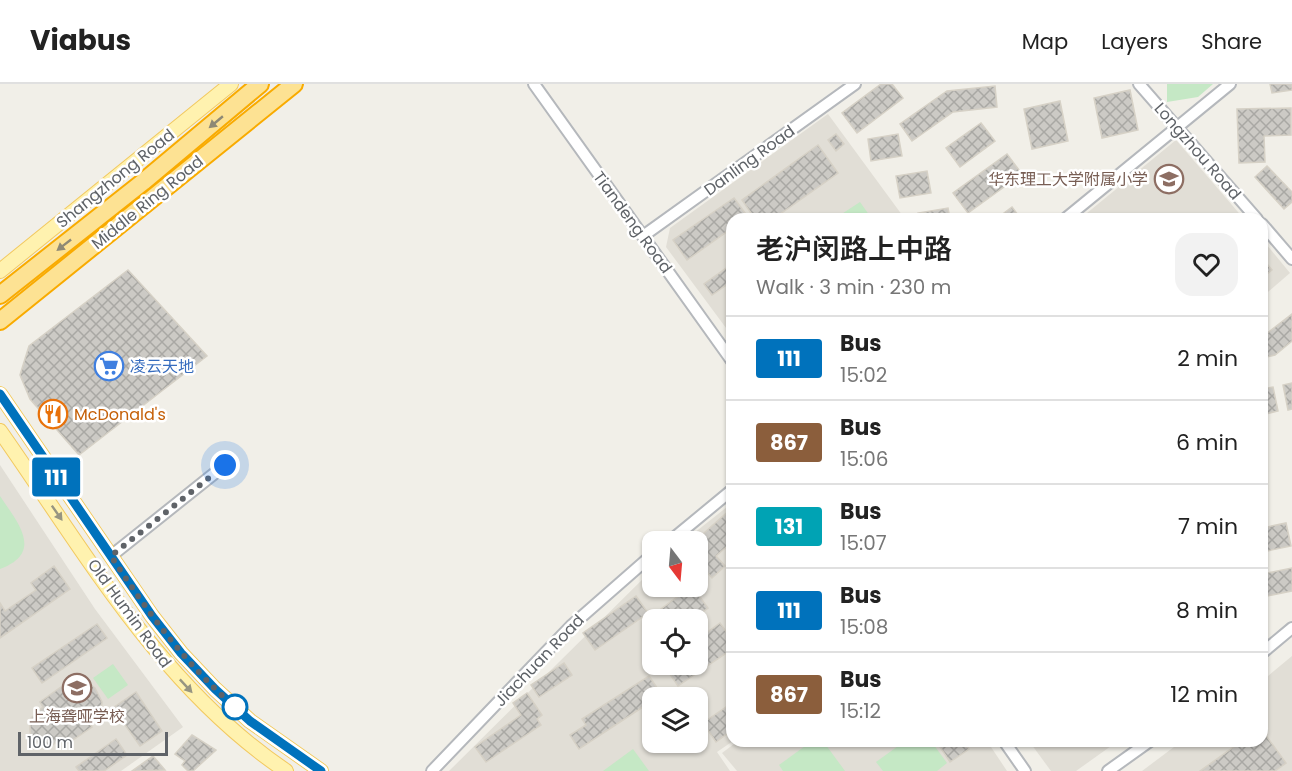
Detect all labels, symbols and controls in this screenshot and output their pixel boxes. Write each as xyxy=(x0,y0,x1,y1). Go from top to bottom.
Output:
text: Viabus xyxy=(30,21,131,60)
text: Map xyxy=(1022,27,1068,56)
text: Layers xyxy=(1101,27,1168,56)
text: Share xyxy=(1201,27,1262,56)
street label: Longzhou Road xyxy=(1149,98,1246,205)
one-way arrow xyxy=(208,115,224,128)
street label: Danling Road xyxy=(699,120,799,201)
street label: Shangzhong Road xyxy=(51,123,179,233)
street label: Middle Ring Road xyxy=(86,150,208,255)
school or university icon: 华东理工大学附属小学 xyxy=(1153,163,1185,195)
street label: Tiandeng Road xyxy=(588,166,678,278)
place label: 华东理工大学附属小学 xyxy=(988,168,1148,191)
text: 老沪闵路上中路 xyxy=(756,230,952,269)
button: heart xyxy=(1175,233,1238,296)
one-way arrow xyxy=(57,238,72,250)
text: Walk · 3 min · 230 m xyxy=(756,273,951,301)
text: Bus xyxy=(840,328,882,359)
text: 2 min xyxy=(1177,343,1238,374)
text: 111 xyxy=(777,344,801,373)
supermarket icon: 凌云天地 xyxy=(93,350,125,382)
place label: 凌云天地 xyxy=(130,355,194,378)
text: 15:02 xyxy=(840,361,887,389)
restaurant icon: McDonald's xyxy=(37,398,69,430)
place label: McDonald's xyxy=(74,403,166,426)
text: Bus xyxy=(840,412,882,443)
text: 6 min xyxy=(1176,427,1238,458)
text: 867 xyxy=(770,428,808,457)
text: 15:06 xyxy=(840,445,888,473)
your location xyxy=(210,450,240,480)
line badge: 111 xyxy=(22,458,91,496)
text: 111 xyxy=(44,463,68,492)
text: Bus xyxy=(840,496,882,527)
one-way arrow xyxy=(51,505,63,521)
text: 7 min xyxy=(1178,511,1238,542)
text: 131 xyxy=(775,512,803,541)
text: 15:07 xyxy=(840,529,887,557)
north arrow xyxy=(642,531,708,597)
map controls xyxy=(642,531,708,753)
street label: Old Humin Road xyxy=(82,554,177,672)
text: Bus xyxy=(840,580,882,611)
text: 8 min xyxy=(1176,595,1238,626)
text: 111 xyxy=(777,596,801,625)
street label: Jiachuan Road xyxy=(489,609,589,712)
button: locate xyxy=(642,609,708,675)
text: 15:08 xyxy=(840,613,888,641)
text: Bus xyxy=(840,664,882,695)
school or university icon: 上海聋哑学校 xyxy=(61,672,93,704)
one-way arrow xyxy=(179,679,193,693)
text: 12 min xyxy=(1170,679,1238,710)
text: 867 xyxy=(770,680,808,709)
button: layers xyxy=(642,687,708,753)
unlabelled marker xyxy=(222,694,248,720)
text: 15:12 xyxy=(840,697,881,725)
place label: 上海聋哑学校 xyxy=(29,705,125,728)
scale bar xyxy=(18,729,168,756)
text: 100 m xyxy=(27,731,73,754)

